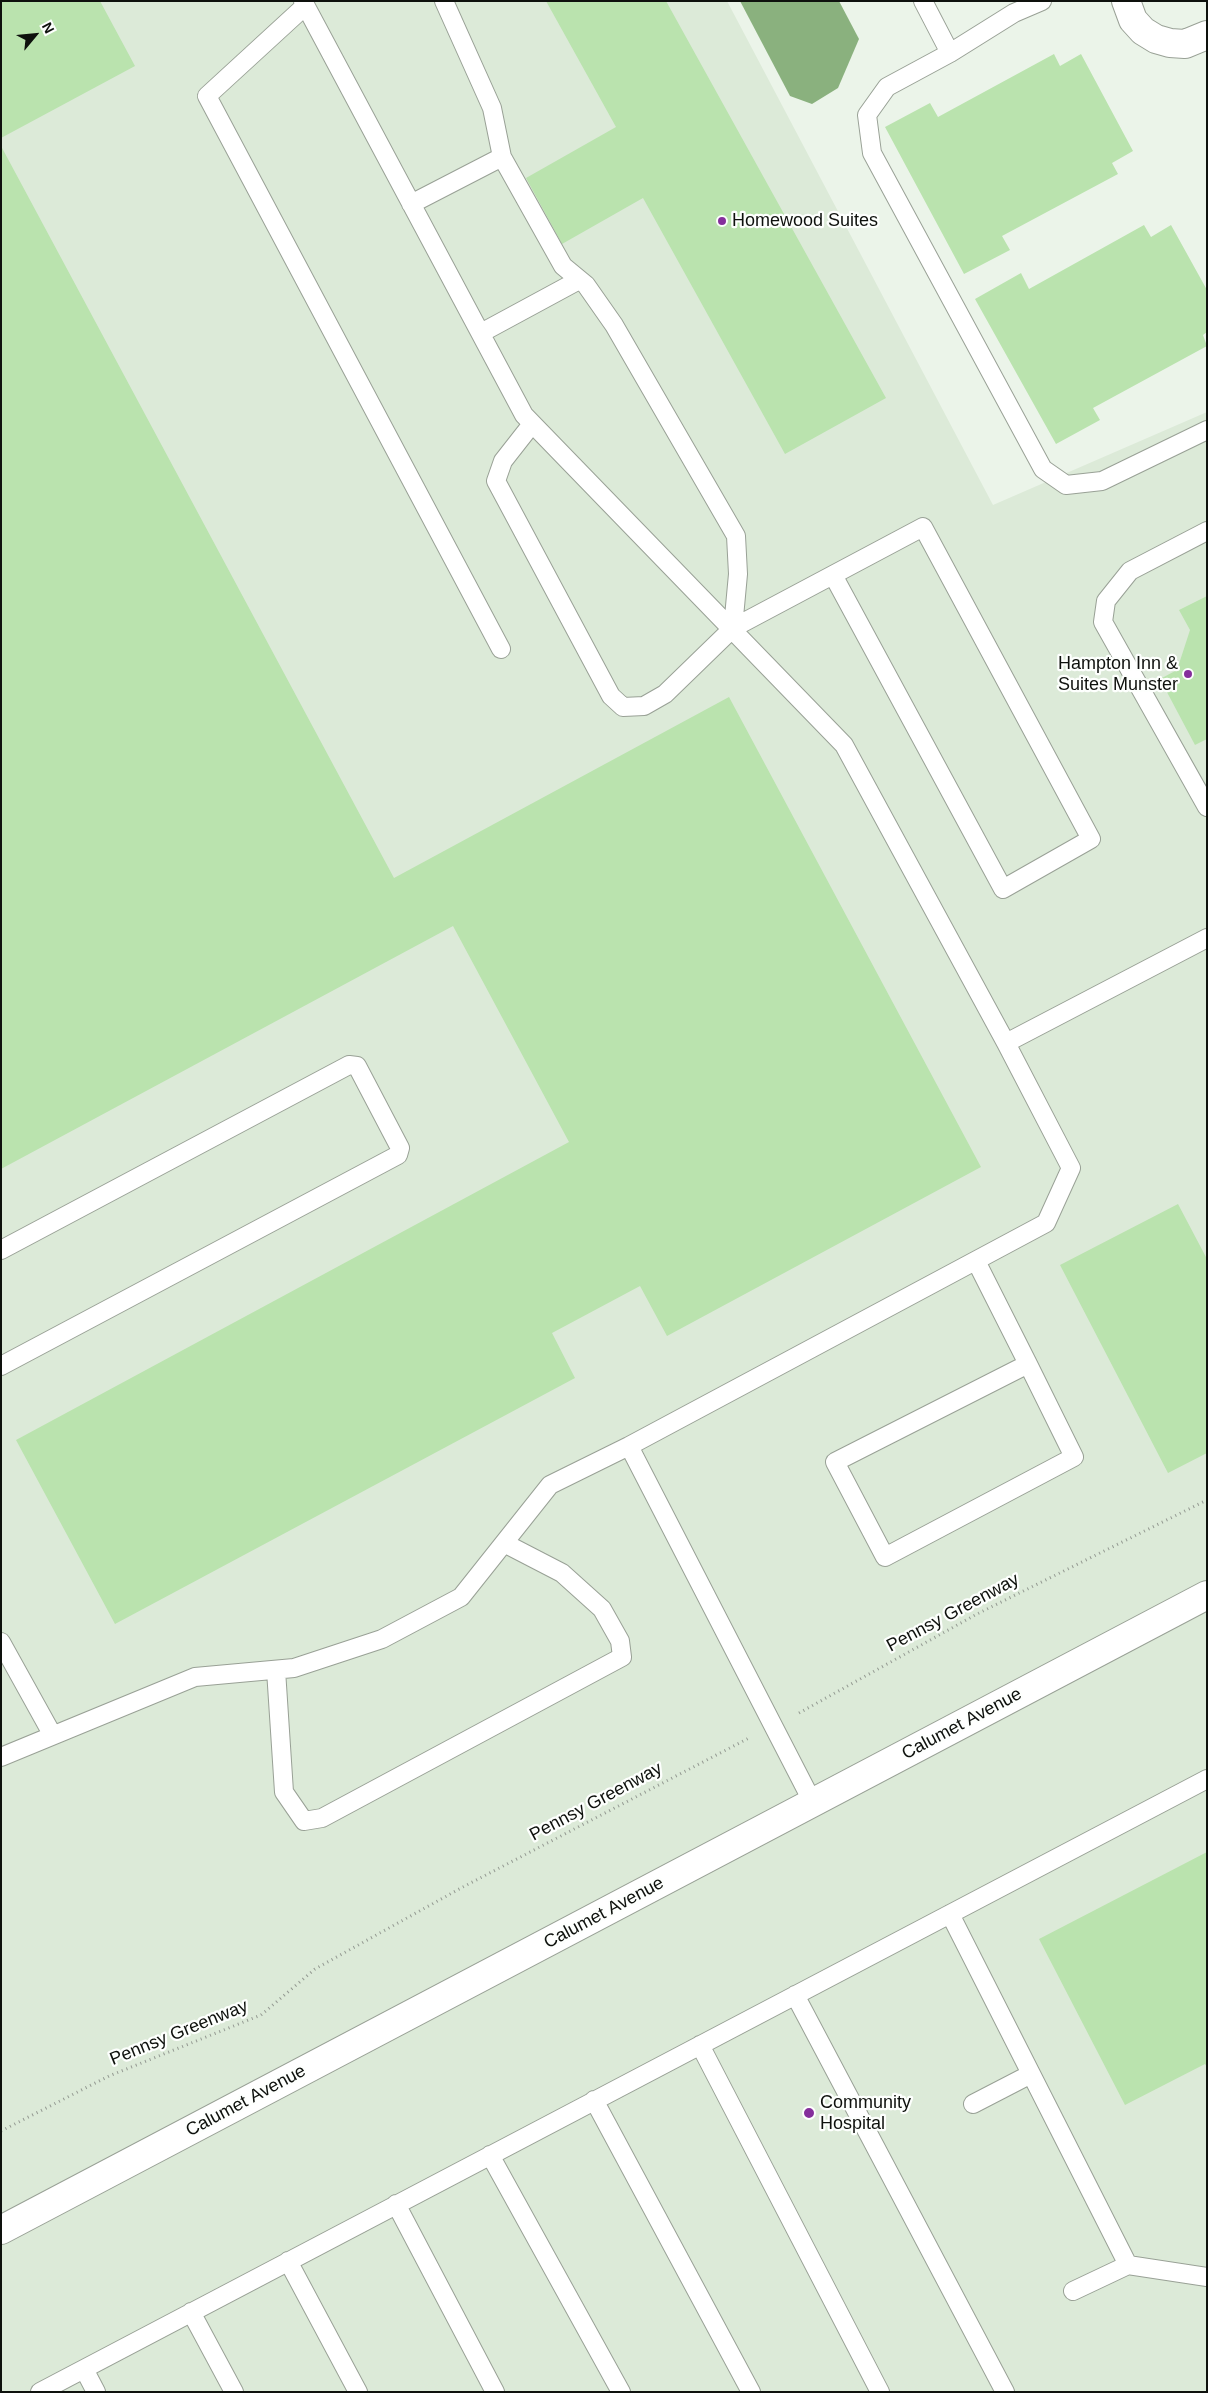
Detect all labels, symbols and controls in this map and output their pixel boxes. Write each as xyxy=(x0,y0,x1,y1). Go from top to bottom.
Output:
north arrow xyxy=(10,10,60,60)
text: N xyxy=(39,20,58,36)
place label: Homewood Suites xyxy=(732,210,878,232)
marker: Homewood Suites xyxy=(716,215,728,227)
place label: Hampton Inn & Suites Munster xyxy=(1058,653,1178,696)
marker: Hampton Inn & Suites Munster xyxy=(1182,668,1194,680)
street label: Pennsy Greenway xyxy=(883,1569,1023,1657)
street label: Calumet Avenue xyxy=(898,1683,1026,1765)
street label: Pennsy Greenway xyxy=(526,1758,666,1846)
street label: Calumet Avenue xyxy=(540,1872,668,1954)
street label: Pennsy Greenway xyxy=(107,1995,251,2071)
street label: Calumet Avenue xyxy=(182,2060,310,2142)
place label: Community Hospital xyxy=(820,2092,911,2134)
marker: Community Hospital xyxy=(802,2106,816,2120)

